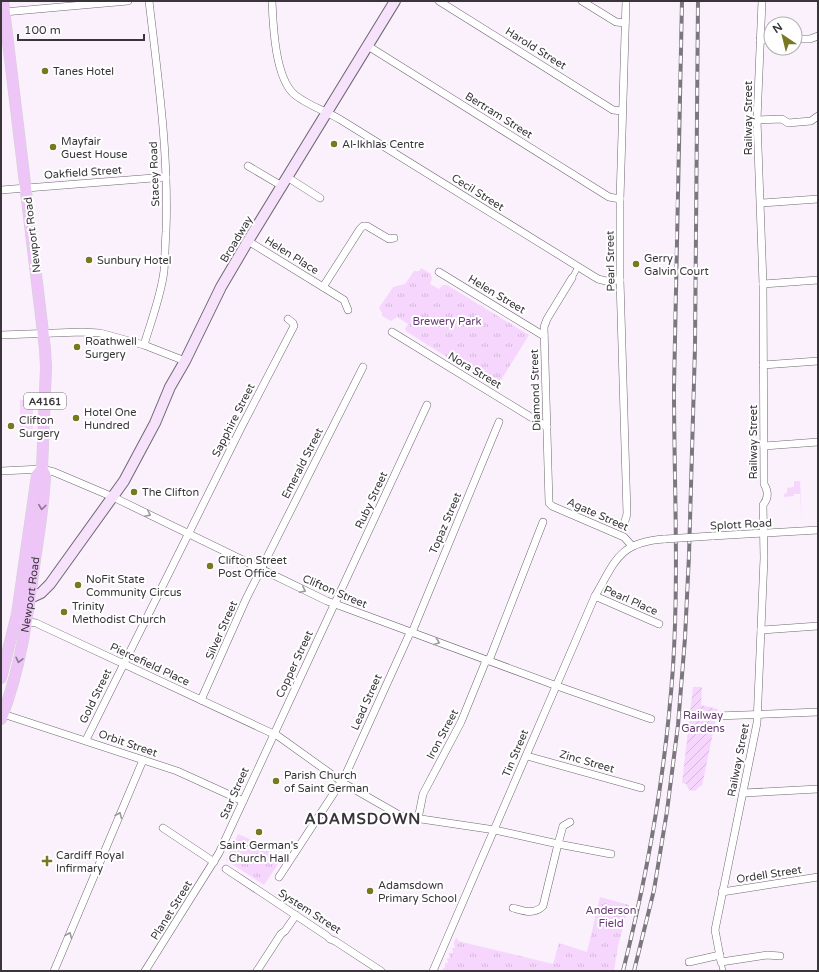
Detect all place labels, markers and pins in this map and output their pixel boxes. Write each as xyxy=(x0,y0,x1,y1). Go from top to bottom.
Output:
place label: Tanes Hotel xyxy=(53,65,114,78)
marker: Tanes Hotel xyxy=(40,66,50,76)
place label: Mayfair Guest House xyxy=(61,135,128,161)
place label: Al-Ikhlas Centre xyxy=(342,138,424,151)
marker: Al-Ikhlas Centre xyxy=(329,139,339,149)
marker: Mayfair Guest House xyxy=(48,142,58,152)
place label: Gerry Galvin Court xyxy=(644,252,709,278)
place label: Sunbury Hotel xyxy=(97,254,172,267)
marker: Sunbury Hotel xyxy=(84,255,94,265)
marker: Gerry Galvin Court xyxy=(631,259,641,269)
place label: Roathwell Surgery xyxy=(85,335,137,361)
marker: Roathwell Surgery xyxy=(72,342,82,352)
place label: Hotel One Hundred xyxy=(84,406,137,432)
marker: Hotel One Hundred xyxy=(71,413,81,423)
place label: Clifton Surgery xyxy=(19,414,60,440)
marker: Clifton Surgery xyxy=(6,421,16,431)
place label: The Clifton xyxy=(142,486,199,499)
marker: The Clifton xyxy=(129,487,139,497)
place label: Clifton Street Post Office xyxy=(218,554,287,580)
marker: Clifton Street Post Office xyxy=(205,561,215,571)
place label: NoFit State Community Circus xyxy=(86,573,182,599)
marker: NoFit State Community Circus xyxy=(73,580,83,590)
place label: Trinity Methodist Church xyxy=(72,600,166,626)
marker: Trinity Methodist Church xyxy=(59,607,69,617)
place label: Parish Church of Saint German xyxy=(284,769,369,795)
marker: Parish Church of Saint German xyxy=(271,776,281,786)
marker: Saint German's Church Hall xyxy=(254,827,264,837)
place label: Saint German's Church Hall xyxy=(220,839,298,865)
place label: Cardiff Royal Infirmary xyxy=(56,849,124,875)
marker: Cardiff Royal Infirmary xyxy=(41,855,53,867)
place label: Adamsdown Primary School xyxy=(378,879,457,905)
marker: Adamsdown Primary School xyxy=(365,886,375,896)

